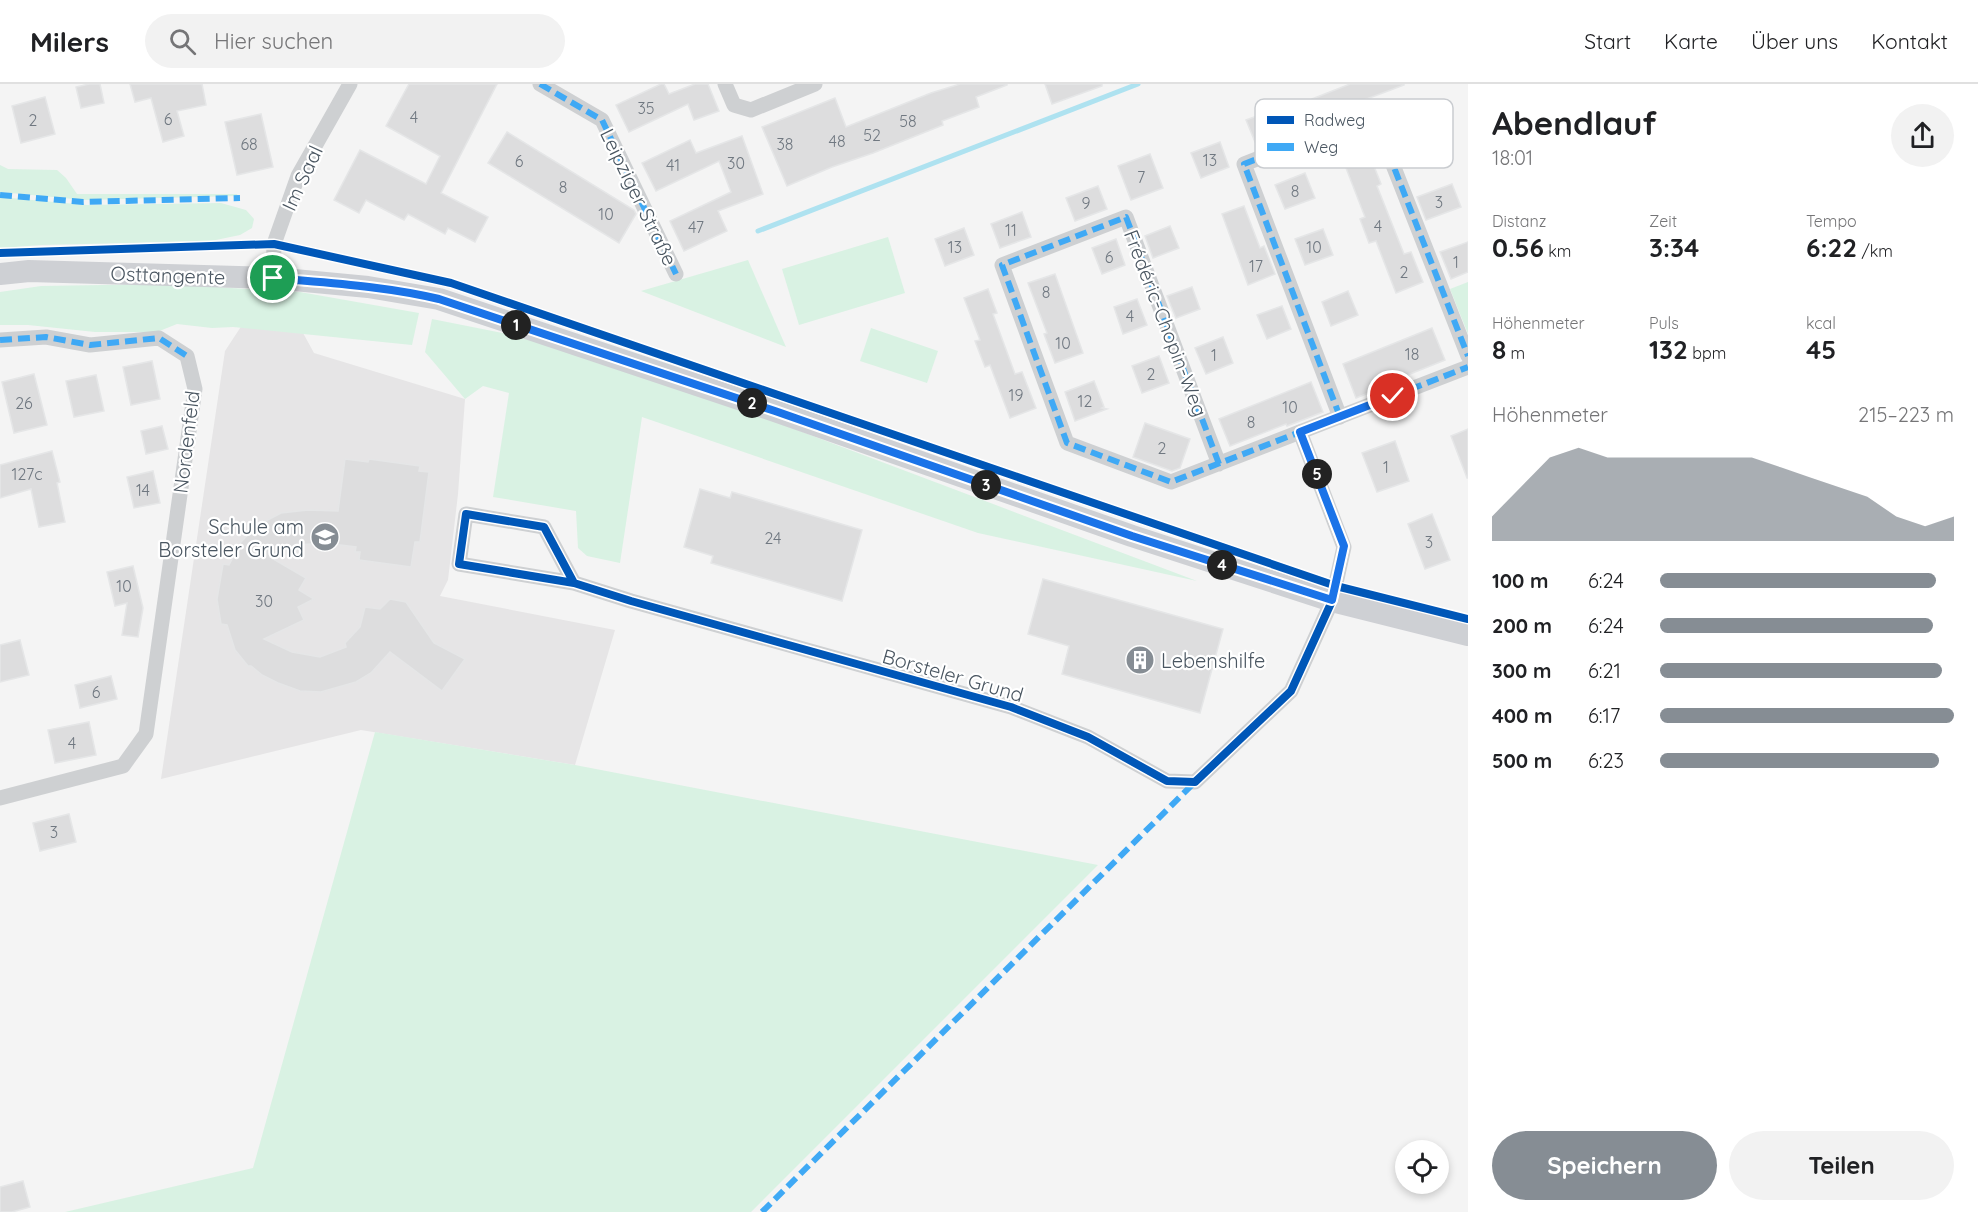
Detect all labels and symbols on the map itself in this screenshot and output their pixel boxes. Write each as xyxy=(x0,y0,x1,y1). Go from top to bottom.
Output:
house number: 35 xyxy=(637,98,655,118)
legend xyxy=(1255,99,1453,168)
house number: 4 xyxy=(410,107,418,127)
house number: 6 xyxy=(164,109,173,129)
house number: 2 xyxy=(29,110,38,130)
text: Radweg xyxy=(1304,110,1365,130)
house number: 58 xyxy=(899,111,917,131)
street label: Leipziger Straße xyxy=(595,124,683,270)
house number: 52 xyxy=(863,125,881,145)
house number: 48 xyxy=(828,131,846,151)
house number: 68 xyxy=(240,134,258,154)
house number: 38 xyxy=(776,134,794,154)
text: Weg xyxy=(1304,137,1338,157)
street label: Im Saal xyxy=(276,141,328,215)
house number: 13 xyxy=(1203,150,1217,170)
house number: 6 xyxy=(515,151,524,171)
house number: 30 xyxy=(727,153,745,173)
house number: 41 xyxy=(666,155,680,175)
house number: 7 xyxy=(1137,167,1145,187)
house number: 8 xyxy=(559,177,567,197)
house number: 8 xyxy=(1291,181,1299,201)
house number: 3 xyxy=(1435,192,1443,212)
house number: 9 xyxy=(1082,193,1091,213)
house number: 10 xyxy=(598,204,614,224)
house number: 4 xyxy=(1374,216,1382,236)
house number: 47 xyxy=(688,217,704,237)
house number: 11 xyxy=(1005,220,1017,240)
street label: Frédéric-Chopin-Weg xyxy=(1119,226,1213,420)
house number: 13 xyxy=(948,237,962,257)
house number: 10 xyxy=(1306,237,1322,257)
house number: 6 xyxy=(1105,247,1114,267)
pin xyxy=(247,252,298,303)
house number: 1 xyxy=(1453,252,1459,272)
house number: 17 xyxy=(1249,256,1263,276)
street label: Osttangente xyxy=(110,261,226,289)
house number: 2 xyxy=(1400,262,1409,282)
house number: 8 xyxy=(1042,282,1050,302)
house number: 4 xyxy=(1126,306,1134,326)
pin: 1 xyxy=(501,310,531,340)
house number: 10 xyxy=(1055,333,1071,353)
house number: 18 xyxy=(1405,344,1419,364)
house number: 1 xyxy=(1211,345,1217,365)
house number: 2 xyxy=(1147,364,1156,384)
pin xyxy=(1367,370,1418,421)
house number: 19 xyxy=(1009,385,1023,405)
pin: 2 xyxy=(737,388,767,418)
street label: Nordenfeld xyxy=(167,389,205,495)
house number: 12 xyxy=(1078,391,1093,411)
house number: 26 xyxy=(15,393,33,413)
house number: 10 xyxy=(1282,397,1298,417)
house number: 8 xyxy=(1247,412,1255,432)
house number: 2 xyxy=(1158,438,1167,458)
house number: 1 xyxy=(1383,457,1389,477)
pin: 5 xyxy=(1302,459,1332,489)
house number: 127c xyxy=(12,464,42,484)
pin: 3 xyxy=(971,470,1001,500)
house number: 14 xyxy=(136,480,150,500)
place label: Schule am Borsteler Grund xyxy=(158,514,304,562)
school or university icon: Schule am Borsteler Grund xyxy=(309,521,341,553)
house number: 24 xyxy=(764,528,782,548)
house number: 3 xyxy=(1425,532,1433,552)
pin: 4 xyxy=(1207,550,1237,580)
house number: 10 xyxy=(116,576,132,596)
house number: 30 xyxy=(255,591,273,611)
street label: Borsteler Grund xyxy=(880,643,1026,707)
building icon: Lebenshilfe xyxy=(1124,644,1156,676)
place label: Lebenshilfe xyxy=(1161,648,1265,673)
house number: 6 xyxy=(92,682,101,702)
house number: 4 xyxy=(68,733,76,753)
house number: 3 xyxy=(50,822,58,842)

